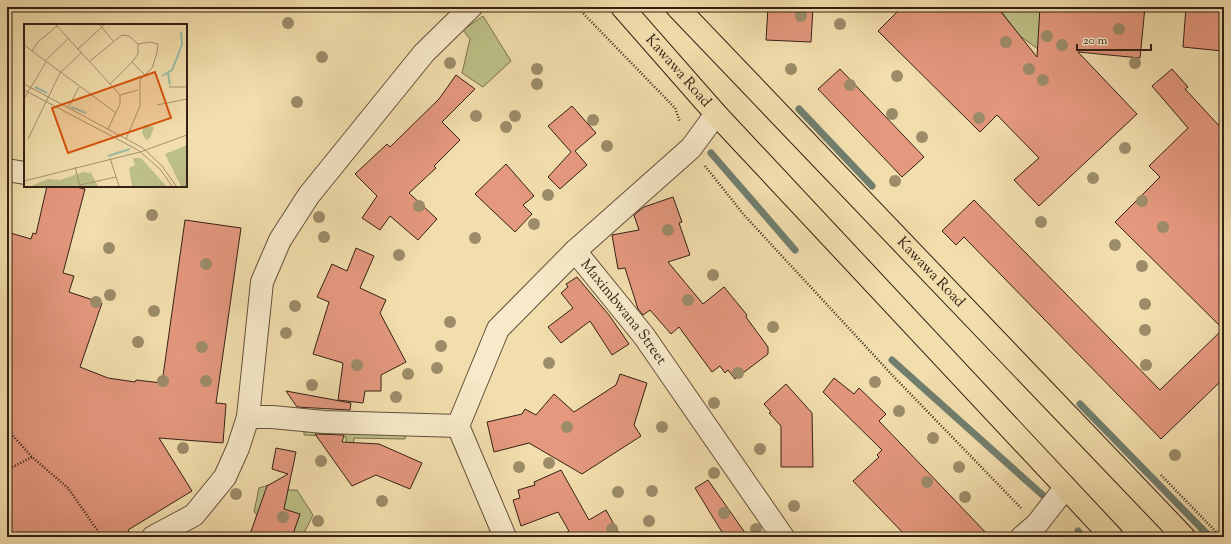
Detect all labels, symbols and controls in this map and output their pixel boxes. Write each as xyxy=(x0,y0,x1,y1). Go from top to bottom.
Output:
inset map xyxy=(24,24,187,187)
scale bar xyxy=(1077,26,1151,52)
street label: Kawawa Road xyxy=(640,30,716,112)
text: 20 m xyxy=(1083,32,1108,50)
street label: Kawawa Road xyxy=(892,232,970,313)
street label: Maximbwana Street xyxy=(575,255,671,369)

